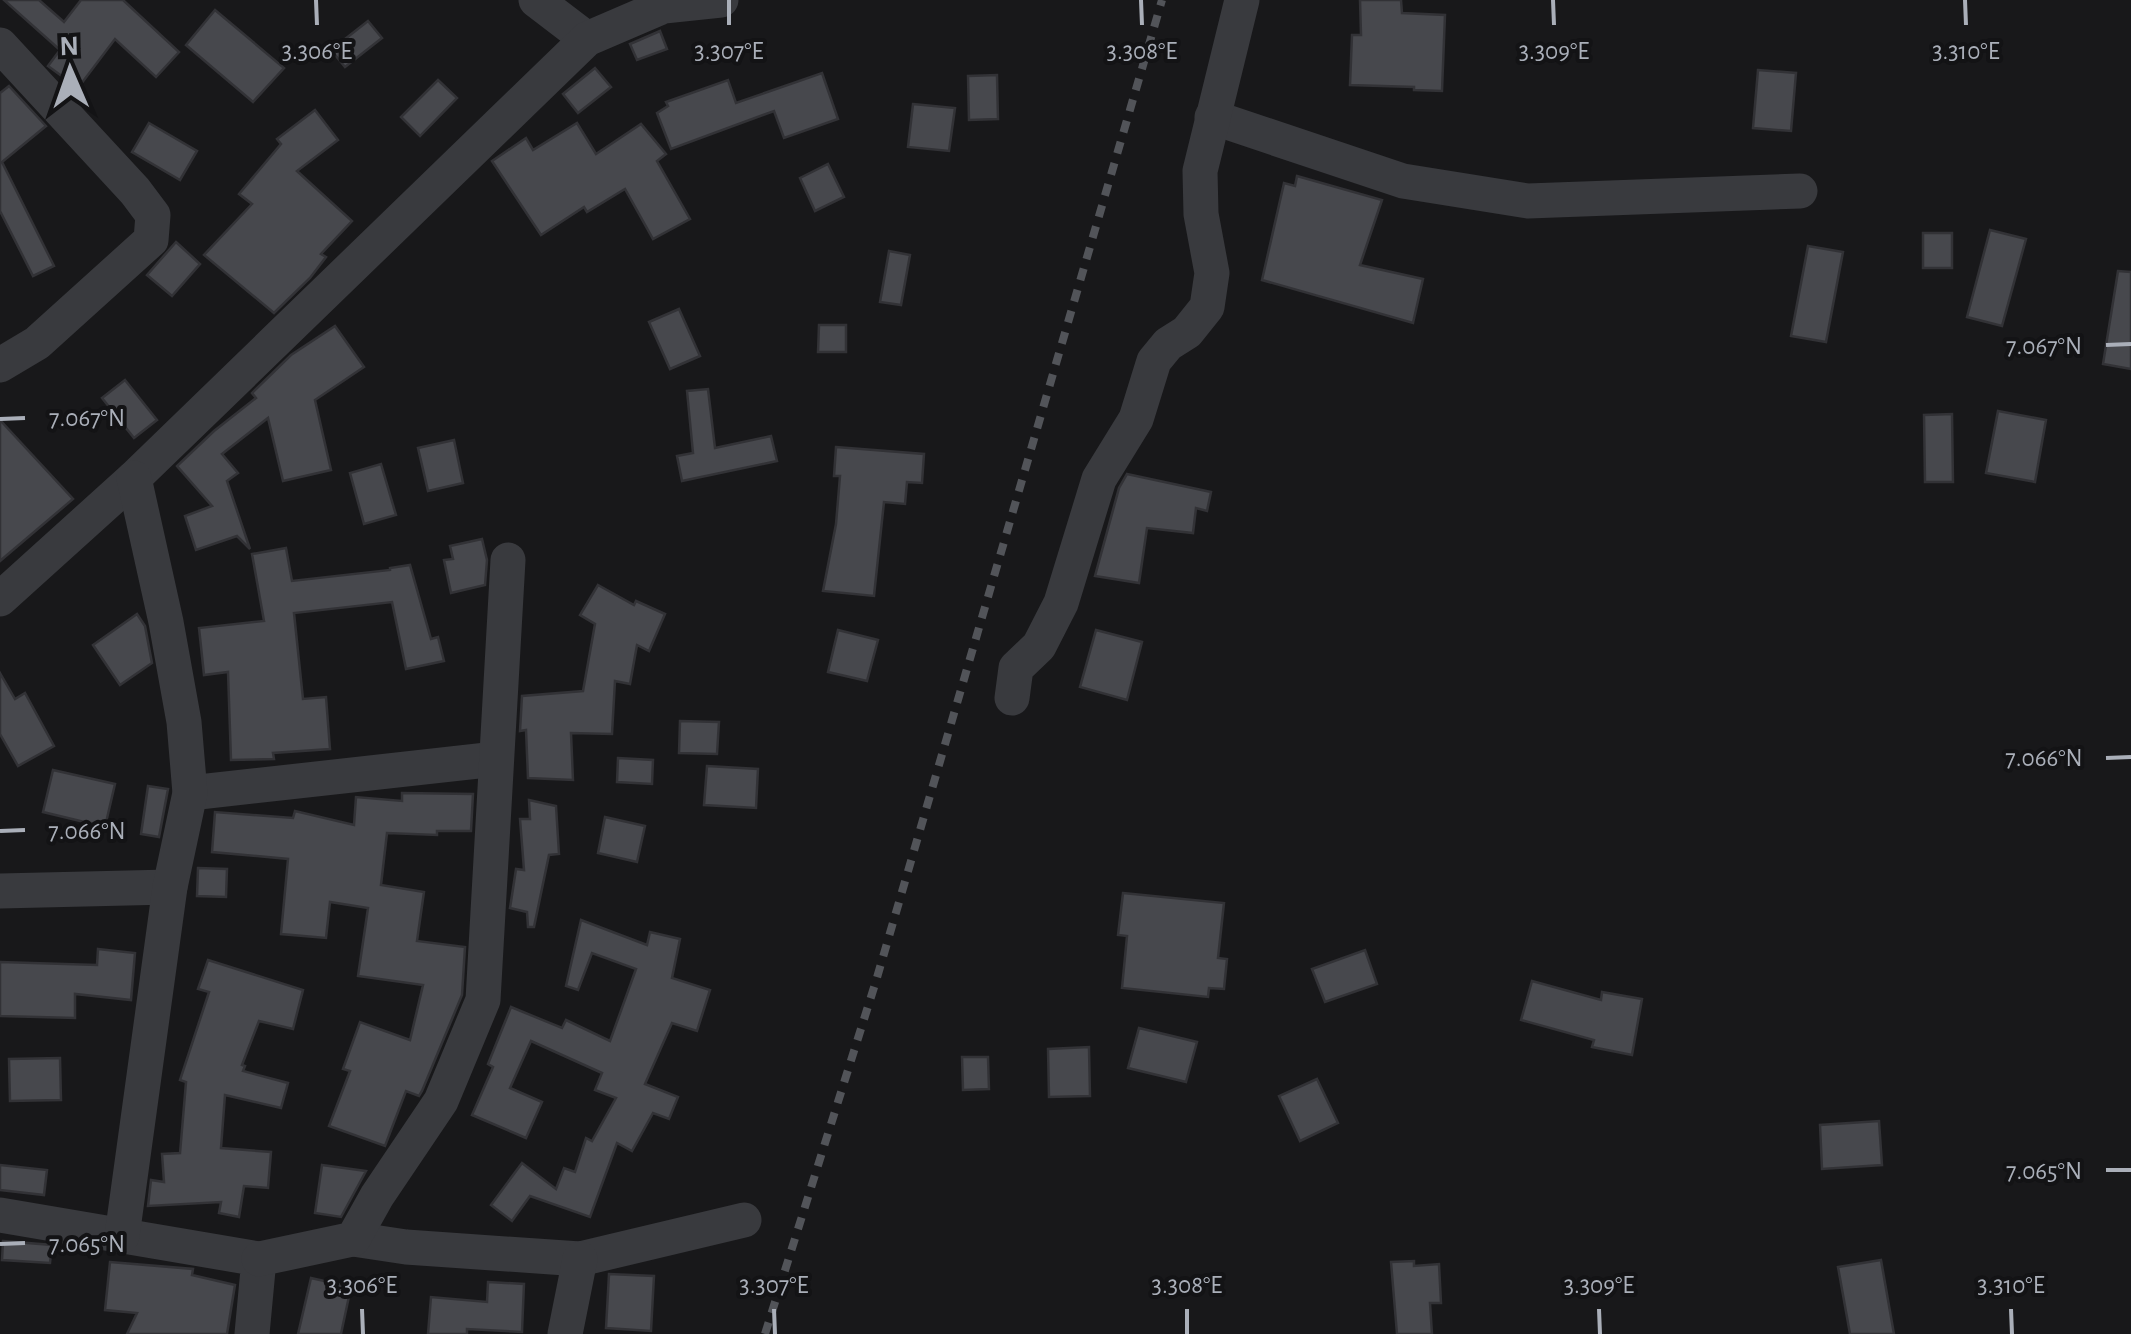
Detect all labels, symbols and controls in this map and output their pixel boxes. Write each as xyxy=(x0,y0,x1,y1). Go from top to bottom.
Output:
north arrow xyxy=(20,20,120,120)
text: N xyxy=(59,33,79,61)
text: 3.306°E xyxy=(282,39,352,64)
text: 3.307°E xyxy=(694,39,764,64)
text: 3.308°E xyxy=(1107,39,1177,64)
text: 3.309°E xyxy=(1519,39,1589,64)
text: 3.310°E xyxy=(1932,39,2000,64)
text: 7.067°N xyxy=(2006,334,2082,359)
text: 7.067°N xyxy=(49,406,125,431)
text: 7.066°N xyxy=(2005,746,2083,771)
text: 7.066°N xyxy=(48,819,126,844)
text: 7.065°N xyxy=(2006,1159,2082,1184)
text: 7.065°N xyxy=(49,1232,125,1257)
text: 3.306°E xyxy=(327,1273,397,1298)
text: 3.307°E xyxy=(739,1273,809,1298)
text: 3.308°E xyxy=(1152,1273,1222,1298)
text: 3.309°E xyxy=(1564,1273,1634,1298)
text: 3.310°E xyxy=(1977,1273,2045,1298)

